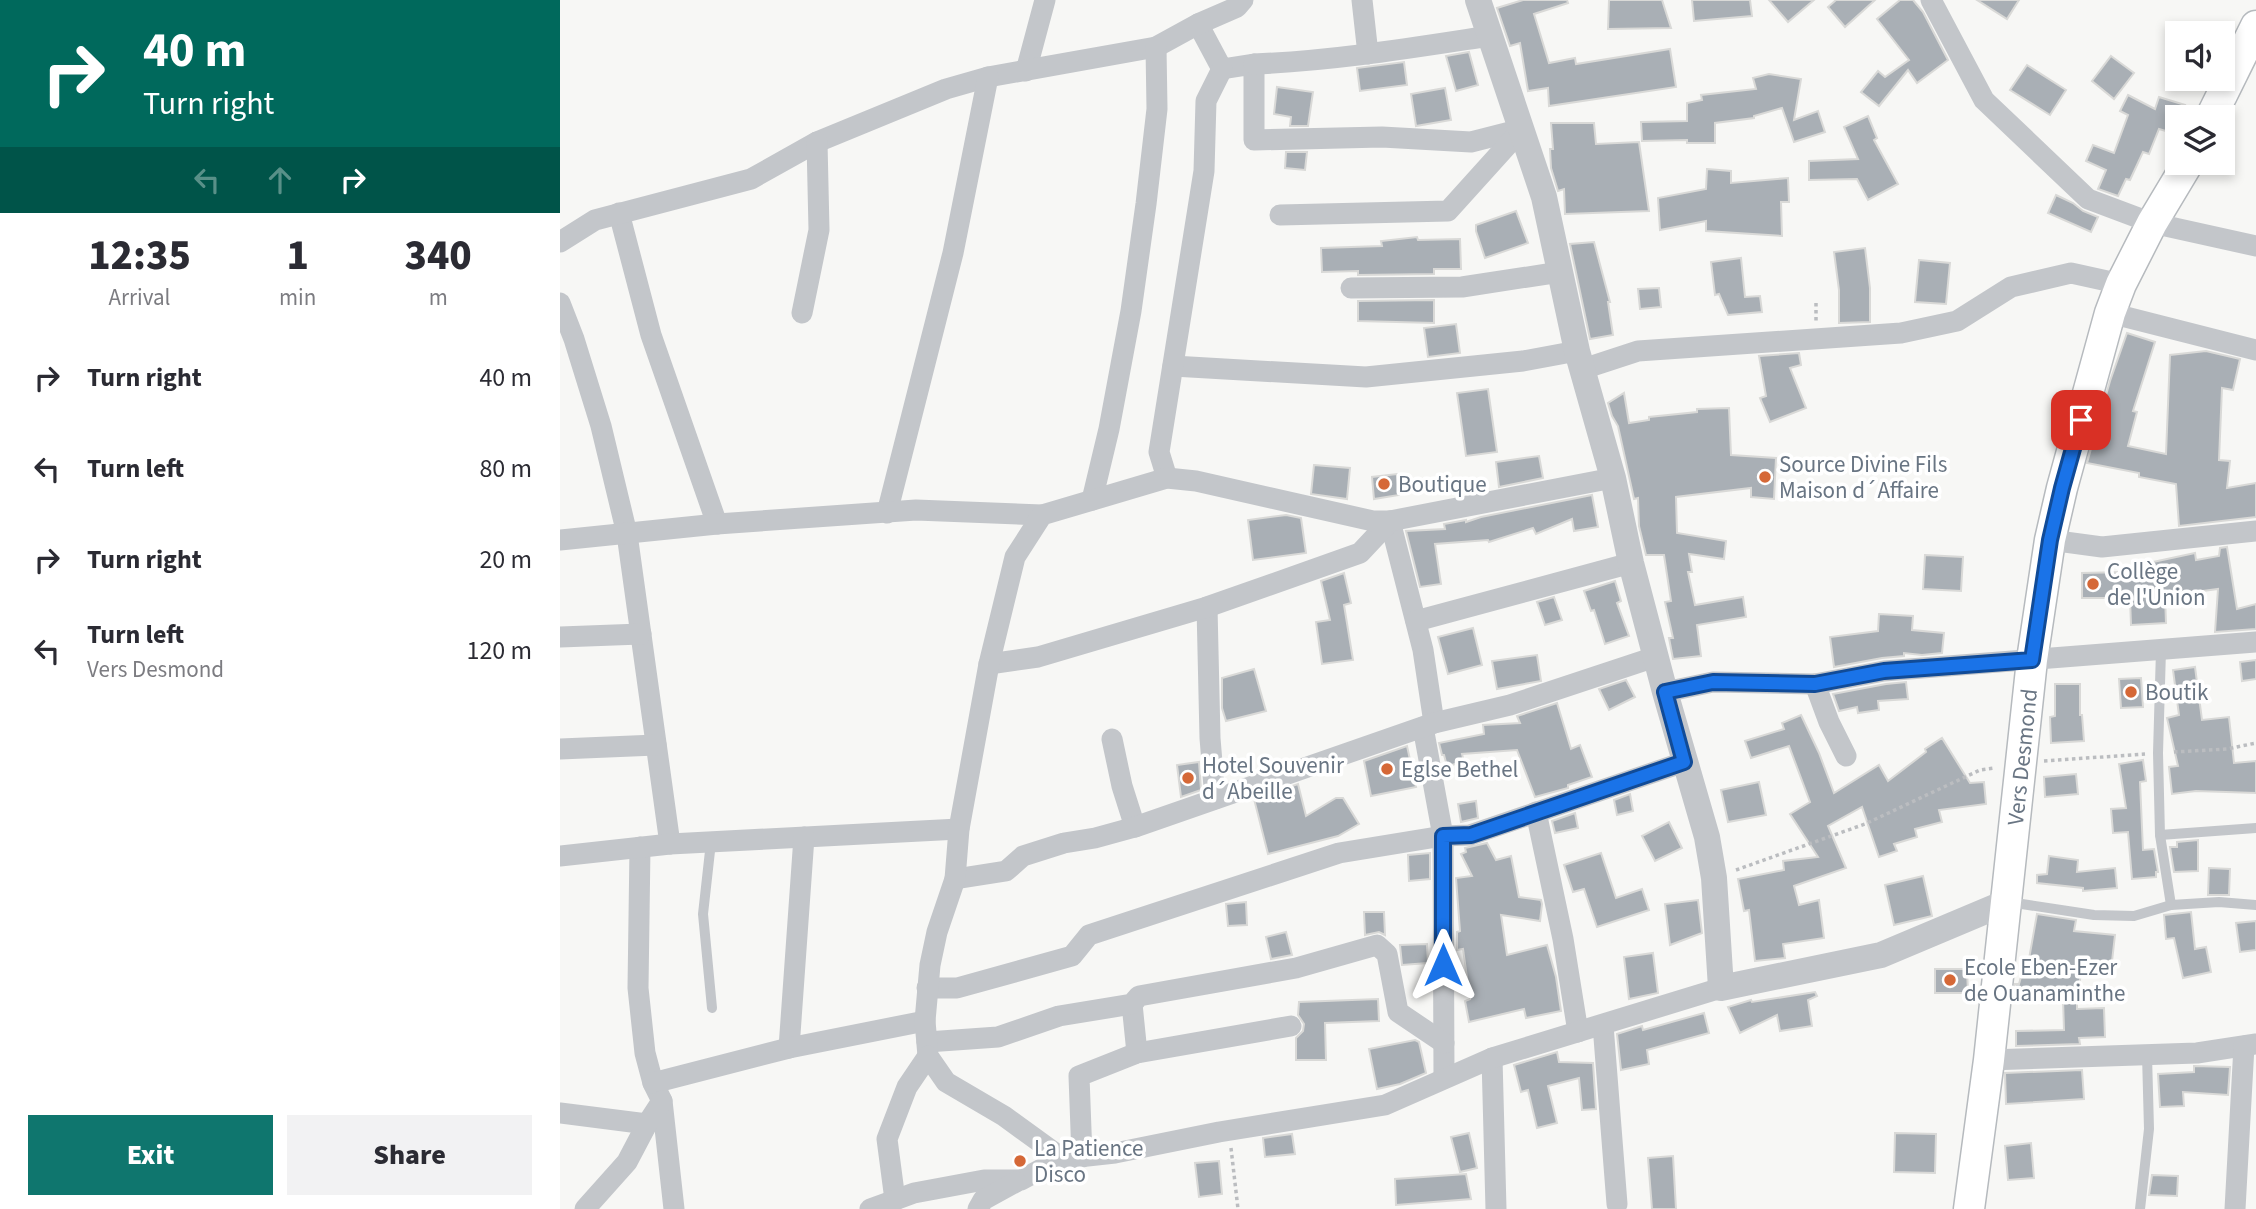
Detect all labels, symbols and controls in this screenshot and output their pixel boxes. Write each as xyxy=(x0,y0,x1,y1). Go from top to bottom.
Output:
text: 40 m xyxy=(143,16,247,86)
map controls xyxy=(2165,21,2235,175)
button: sound xyxy=(2165,21,2235,91)
icon: right xyxy=(28,28,119,119)
text: Turn right xyxy=(143,81,274,127)
button: layers xyxy=(2165,105,2235,175)
icon: left xyxy=(188,161,226,199)
icon: ahead xyxy=(261,161,299,199)
icon: right xyxy=(334,161,372,199)
text: 12:35 xyxy=(88,226,191,286)
text: 1 xyxy=(286,226,309,286)
text: 340 xyxy=(405,226,472,286)
text: Arrival xyxy=(109,281,170,314)
text: min xyxy=(279,281,316,314)
text: m xyxy=(429,281,448,314)
icon: right xyxy=(28,359,66,397)
text: Turn right xyxy=(87,359,202,396)
text: 40 m xyxy=(479,359,532,396)
pin xyxy=(2051,390,2111,450)
icon: arrive xyxy=(2062,401,2100,439)
place label: Source Divine Fils Maison d´Affaire xyxy=(1779,448,1947,507)
icon: left xyxy=(28,450,66,488)
text: Turn left xyxy=(87,450,184,487)
text: 80 m xyxy=(479,450,532,487)
place label: Boutique xyxy=(1398,468,1487,501)
marker: Source Divine Fils Maison d´Affaire xyxy=(1757,469,1773,485)
marker: Boutique xyxy=(1376,476,1392,492)
icon: right xyxy=(28,541,66,579)
text: Turn right xyxy=(87,541,202,578)
text: 20 m xyxy=(479,541,532,578)
place label: Collège de l'Union xyxy=(2107,555,2206,614)
marker: Collège de l'Union xyxy=(2085,576,2101,592)
text: Turn left xyxy=(87,616,184,653)
icon: left xyxy=(28,632,66,670)
text: 120 m xyxy=(466,632,532,669)
text: Vers Desmond xyxy=(87,653,224,686)
place label: Boutik xyxy=(2145,676,2209,709)
marker: Boutik xyxy=(2123,684,2139,700)
street label: Vers Desmond xyxy=(1999,687,2046,827)
place label: Hotel Souvenir d´Abeille xyxy=(1202,749,1345,808)
place label: Eglse Bethel xyxy=(1401,753,1518,786)
marker: Eglse Bethel xyxy=(1379,761,1395,777)
marker: Hotel Souvenir d´Abeille xyxy=(1180,770,1196,786)
position arrow xyxy=(1406,928,1480,1002)
place label: Ecole Eben-Ezer de Ouanaminthe xyxy=(1964,951,2125,1010)
marker: Ecole Eben-Ezer de Ouanaminthe xyxy=(1942,972,1958,988)
button: Exit xyxy=(28,1115,273,1195)
button: Share xyxy=(287,1115,532,1195)
place label: La Patience Disco xyxy=(1034,1132,1144,1191)
marker: La Patience Disco xyxy=(1012,1153,1028,1169)

